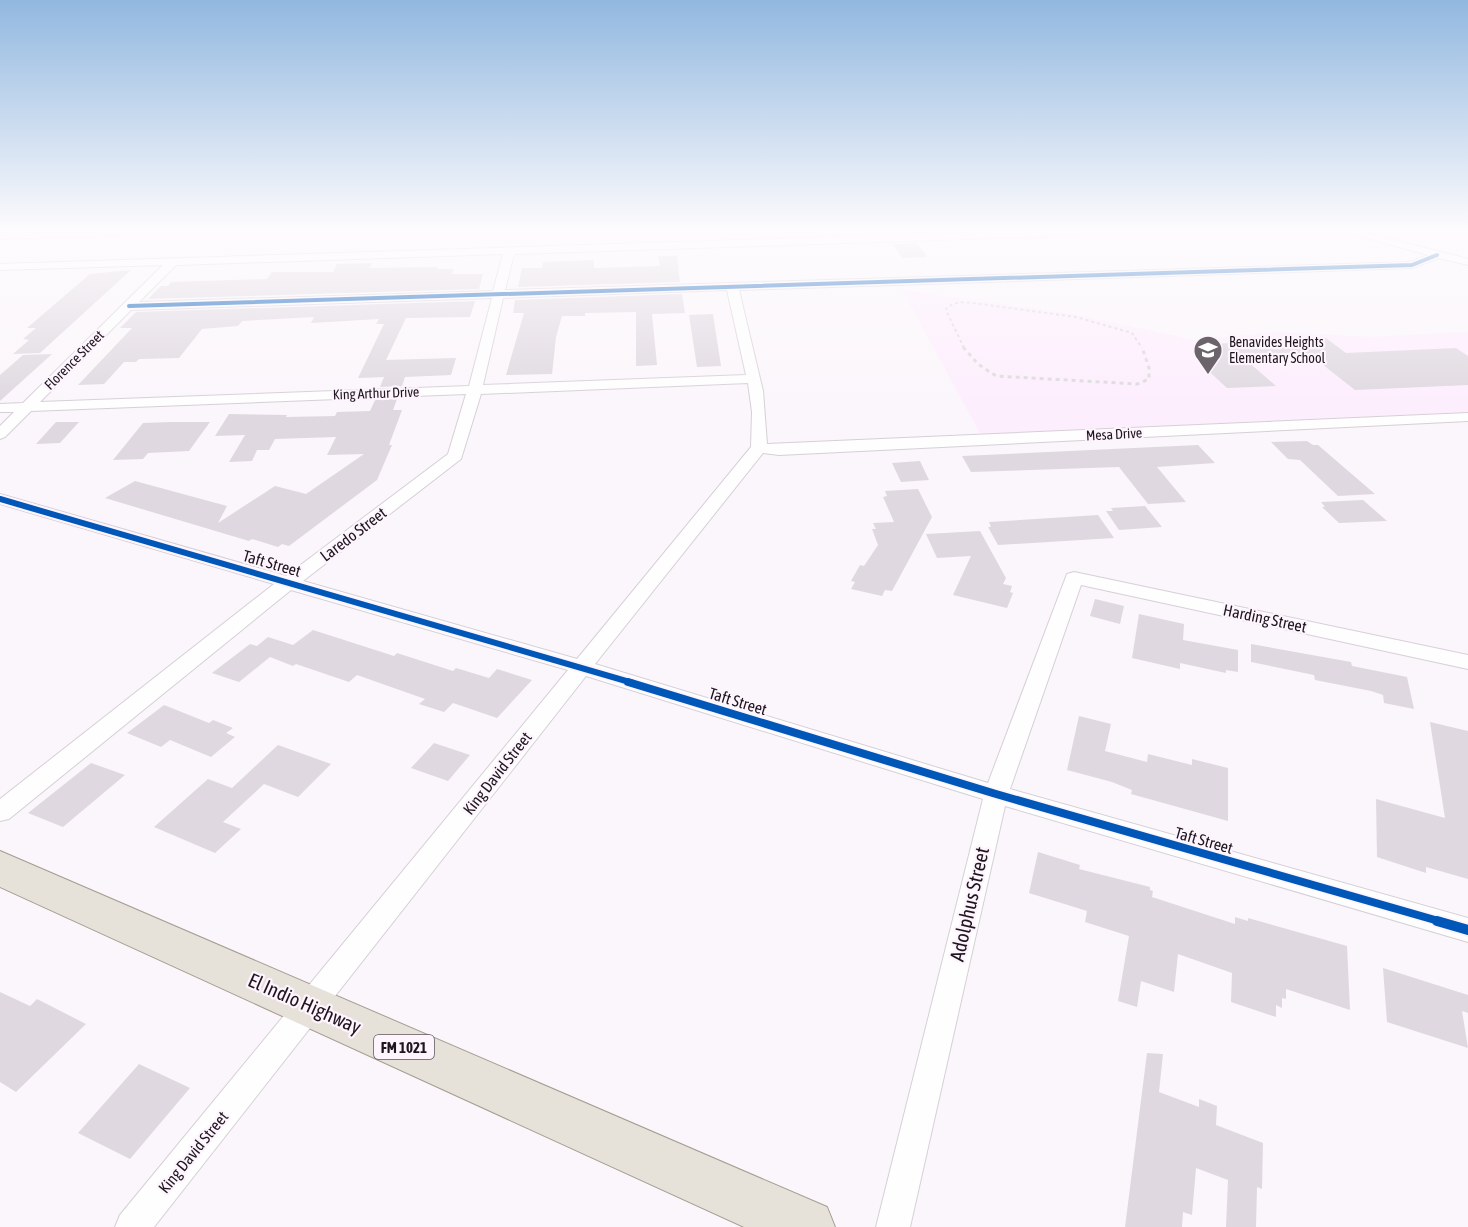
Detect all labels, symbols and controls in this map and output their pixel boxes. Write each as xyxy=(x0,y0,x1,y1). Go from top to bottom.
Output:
street label: Florence Street xyxy=(41,327,107,393)
school or university icon: Benavides Heights Elementary School xyxy=(1192,334,1224,376)
place label: Benavides Heights Elementary School xyxy=(1229,334,1325,366)
street label: King Arthur Drive xyxy=(333,383,419,403)
street label: Mesa Drive xyxy=(1085,425,1143,443)
street label: Laredo Street xyxy=(316,503,390,565)
street label: Taft Street xyxy=(241,546,304,580)
street label: Harding Street xyxy=(1222,600,1309,637)
street label: Taft Street xyxy=(707,684,770,718)
street label: King David Street xyxy=(459,728,536,819)
street label: Taft Street xyxy=(1173,823,1236,857)
street label: Adolphus Street xyxy=(945,844,993,963)
street label: El Indio Highway xyxy=(245,968,365,1038)
road number: FM 1021 xyxy=(374,1035,434,1059)
street label: King David Street xyxy=(155,1107,232,1197)

